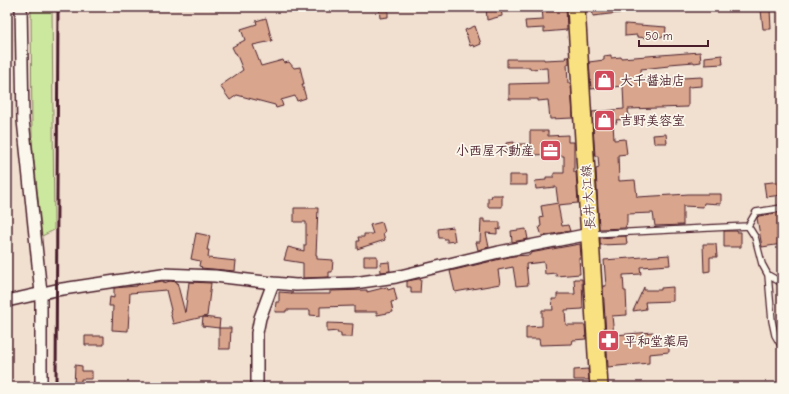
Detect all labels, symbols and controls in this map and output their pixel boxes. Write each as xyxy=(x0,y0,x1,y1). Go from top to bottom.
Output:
scale bar xyxy=(639,22,708,48)
text: 50 m xyxy=(645,29,673,43)
shop icon: 大千醤油店 xyxy=(592,67,618,93)
place label: 大千醤油店 xyxy=(620,73,685,88)
shop icon: 吉野美容室 xyxy=(591,107,617,133)
place label: 吉野美容室 xyxy=(620,113,685,128)
office icon: 小西屋不動産 xyxy=(537,137,563,163)
place label: 小西屋不動産 xyxy=(456,143,534,158)
street label: 長井大江線 xyxy=(578,163,598,230)
pharmacy icon: 平和堂薬局 xyxy=(595,328,621,354)
place label: 平和堂薬局 xyxy=(624,334,689,349)

